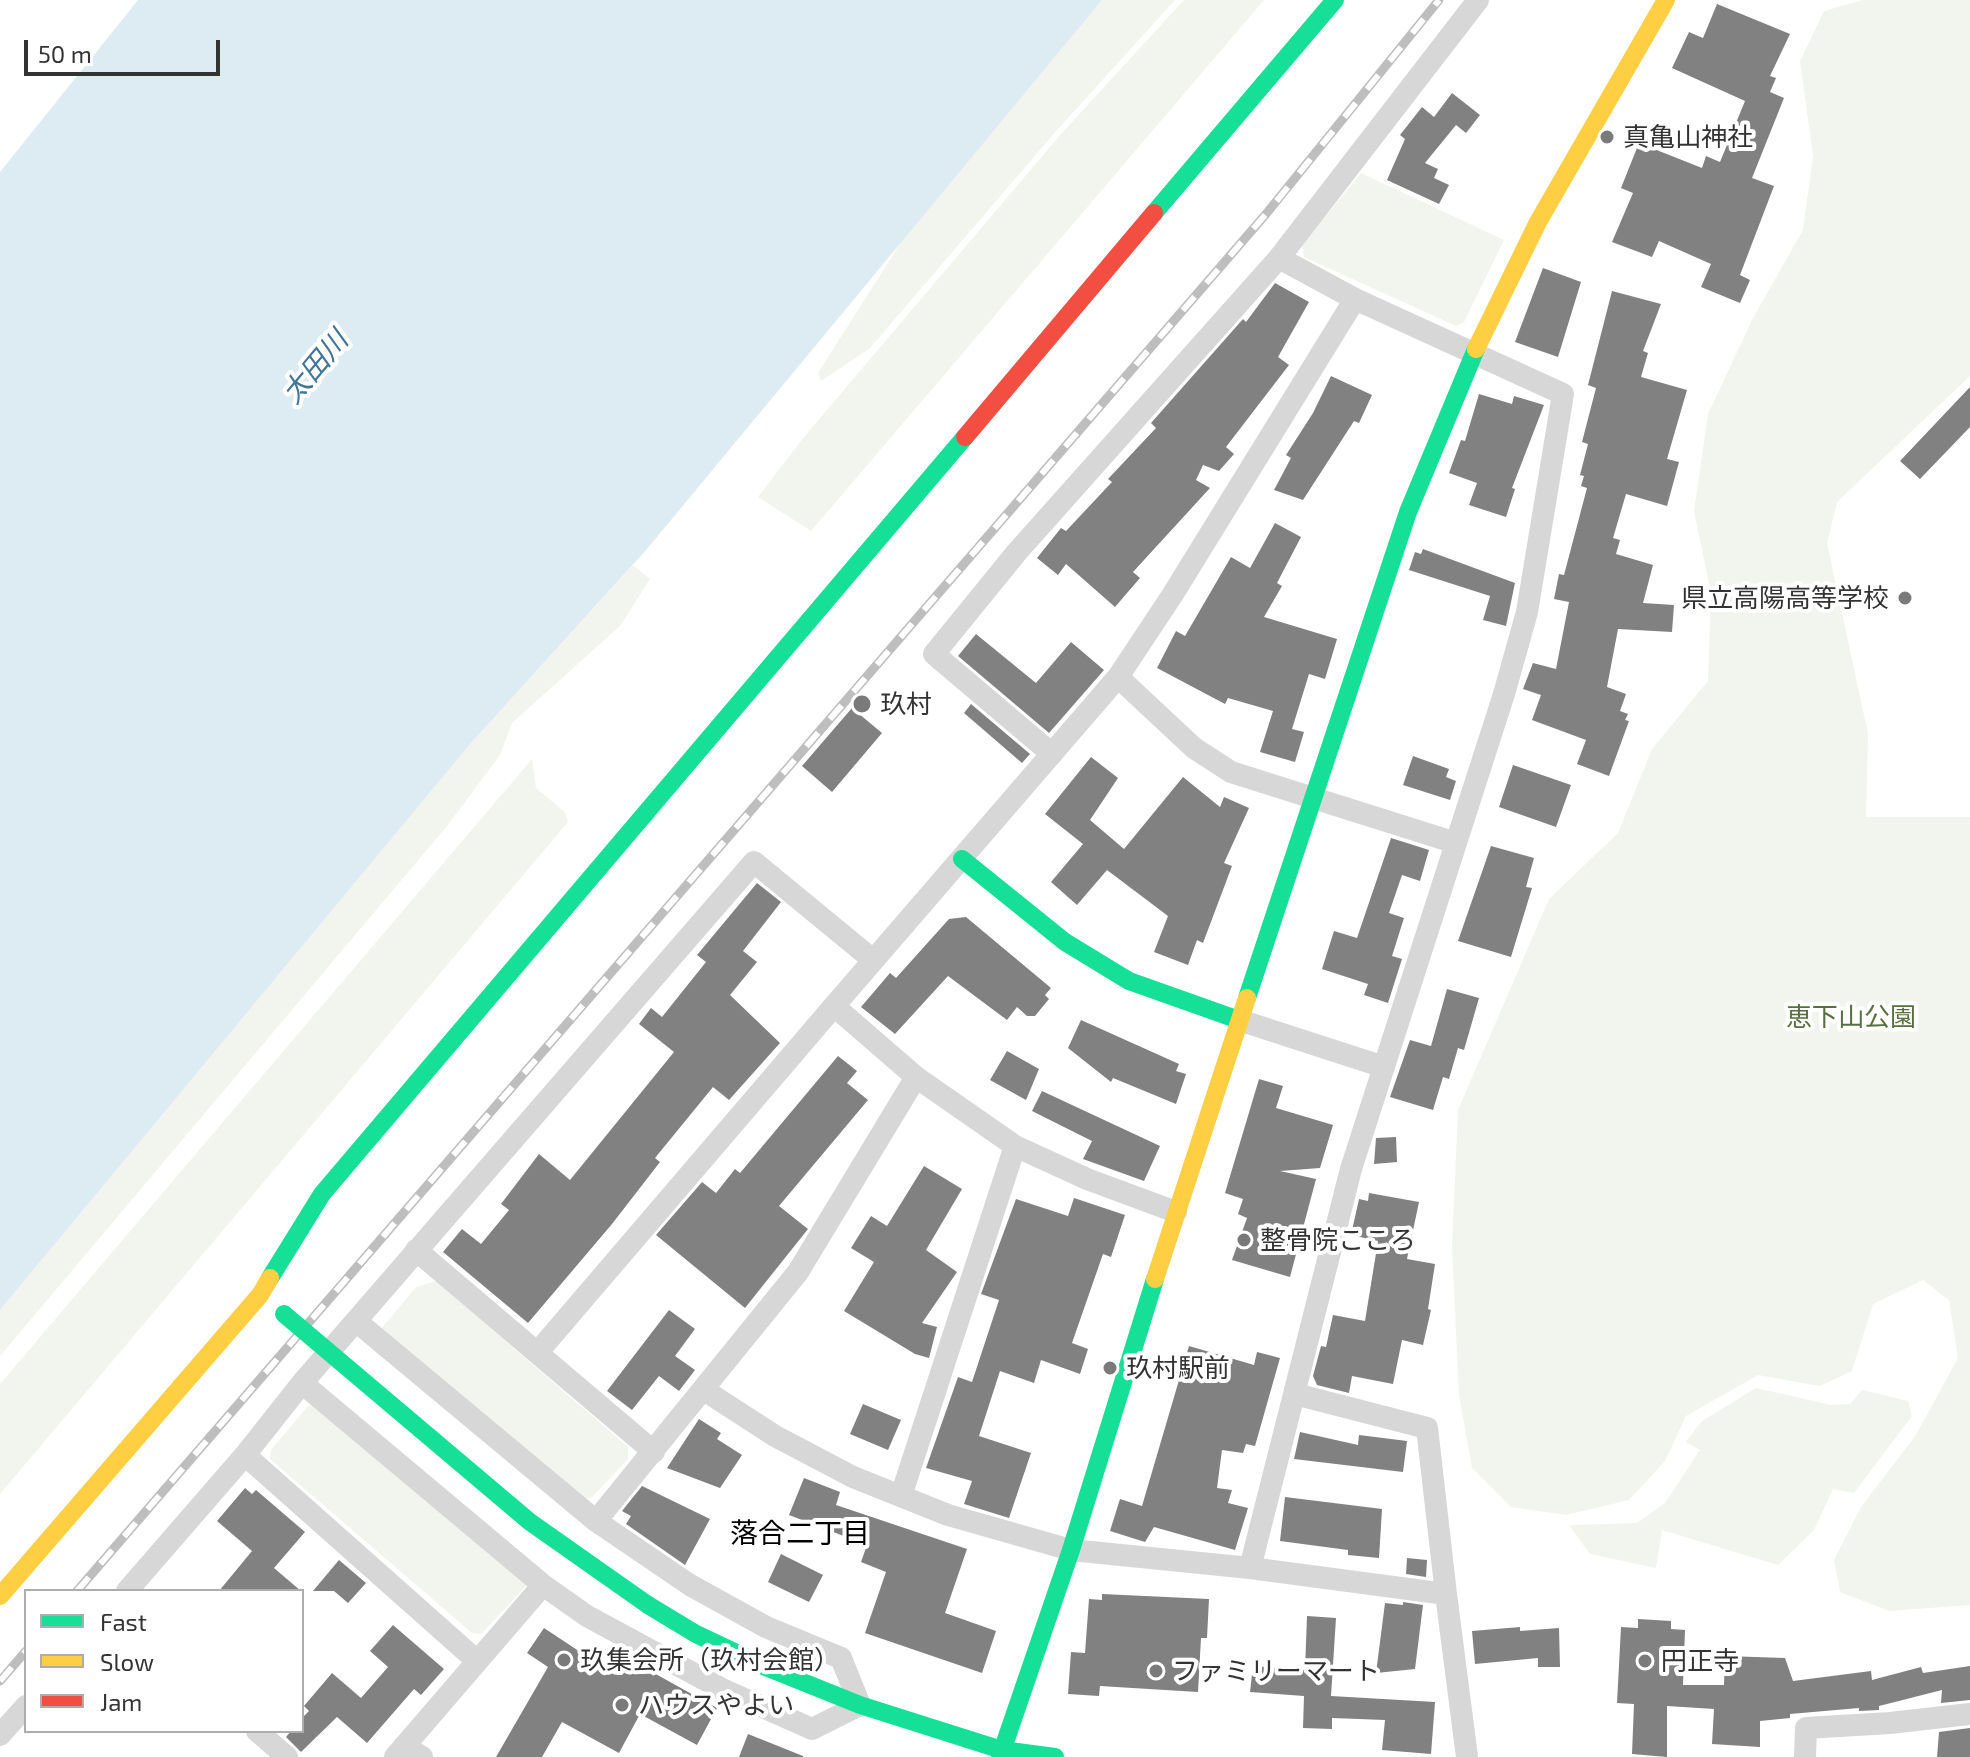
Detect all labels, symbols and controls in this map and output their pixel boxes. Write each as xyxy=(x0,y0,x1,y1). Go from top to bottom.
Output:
scale bar xyxy=(28,24,224,74)
text: 50 m xyxy=(38,39,92,68)
place label: 真亀山神社 xyxy=(1623,121,1753,153)
marker: 真亀山神社 xyxy=(1598,128,1616,146)
water label: 太田川 xyxy=(275,324,355,410)
place label: 県立高陽高等学校 xyxy=(1681,582,1889,614)
marker: 県立高陽高等学校 xyxy=(1896,589,1914,607)
place label: 玖村 xyxy=(880,688,932,720)
marker: 玖村 xyxy=(851,693,873,715)
park label: 恵下山公園 xyxy=(1786,1001,1916,1033)
place label: 整骨院こころ xyxy=(1260,1224,1416,1256)
marker: 整骨院こころ xyxy=(1235,1231,1253,1249)
place label: 玖村駅前 xyxy=(1126,1352,1230,1384)
marker: 玖村駅前 xyxy=(1101,1359,1119,1377)
district label: 落合二丁目 xyxy=(730,1517,870,1551)
legend xyxy=(24,1589,304,1733)
text: Fast xyxy=(100,1607,147,1636)
place label: 玖集会所（玖村会館） xyxy=(580,1644,840,1676)
place label: 円正寺 xyxy=(1661,1645,1739,1677)
text: Slow xyxy=(100,1647,154,1676)
marker: 玖集会所（玖村会館） xyxy=(555,1651,573,1669)
marker: 円正寺 xyxy=(1636,1652,1654,1670)
place label: ファミリーマート xyxy=(1172,1655,1380,1687)
marker: ファミリーマート xyxy=(1147,1662,1165,1680)
text: Jam xyxy=(100,1687,142,1716)
place label: ハウスやよい xyxy=(638,1689,794,1721)
marker: ハウスやよい xyxy=(613,1696,631,1714)

